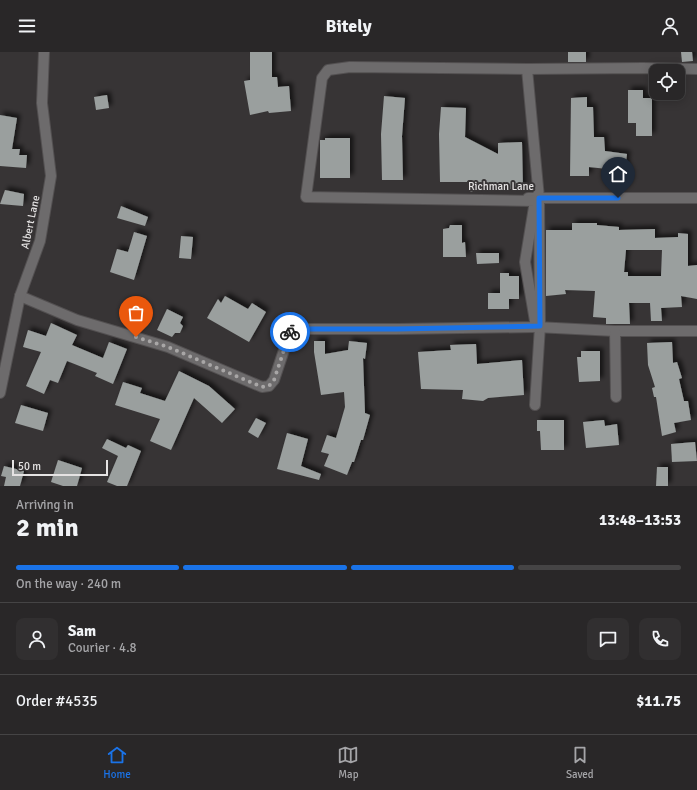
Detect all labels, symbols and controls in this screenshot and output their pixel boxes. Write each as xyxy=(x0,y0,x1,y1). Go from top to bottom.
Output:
icon: menu xyxy=(16,15,38,37)
text: Bitely xyxy=(325,15,372,37)
icon: person xyxy=(659,15,681,37)
map controls xyxy=(649,64,685,100)
button: locate xyxy=(649,64,685,100)
pin xyxy=(601,157,635,198)
icon: home xyxy=(607,163,629,185)
street label: Richman Lane xyxy=(468,180,534,193)
street label: Albert Lane xyxy=(18,194,43,250)
pin xyxy=(119,296,153,337)
icon: bag xyxy=(125,302,147,324)
courier xyxy=(270,312,310,352)
icon: bike xyxy=(279,321,301,343)
scale bar xyxy=(12,458,108,477)
text: 50 m xyxy=(18,460,41,473)
text: Arriving in xyxy=(16,497,74,513)
text: 13:48–13:53 xyxy=(599,511,681,529)
text: 2 min xyxy=(16,512,79,544)
text: On the way · 240 m xyxy=(16,576,121,592)
button: person xyxy=(16,618,58,660)
button: chat xyxy=(587,618,629,660)
button: phone xyxy=(639,618,681,660)
text: Sam xyxy=(68,622,96,640)
text: Courier · 4.8 xyxy=(68,640,137,656)
text: Order #4535 xyxy=(16,692,98,710)
text: $11.75 xyxy=(636,692,681,710)
tab: Home xyxy=(103,744,131,781)
tab: Map xyxy=(337,744,359,781)
tab: Saved xyxy=(566,744,594,781)

